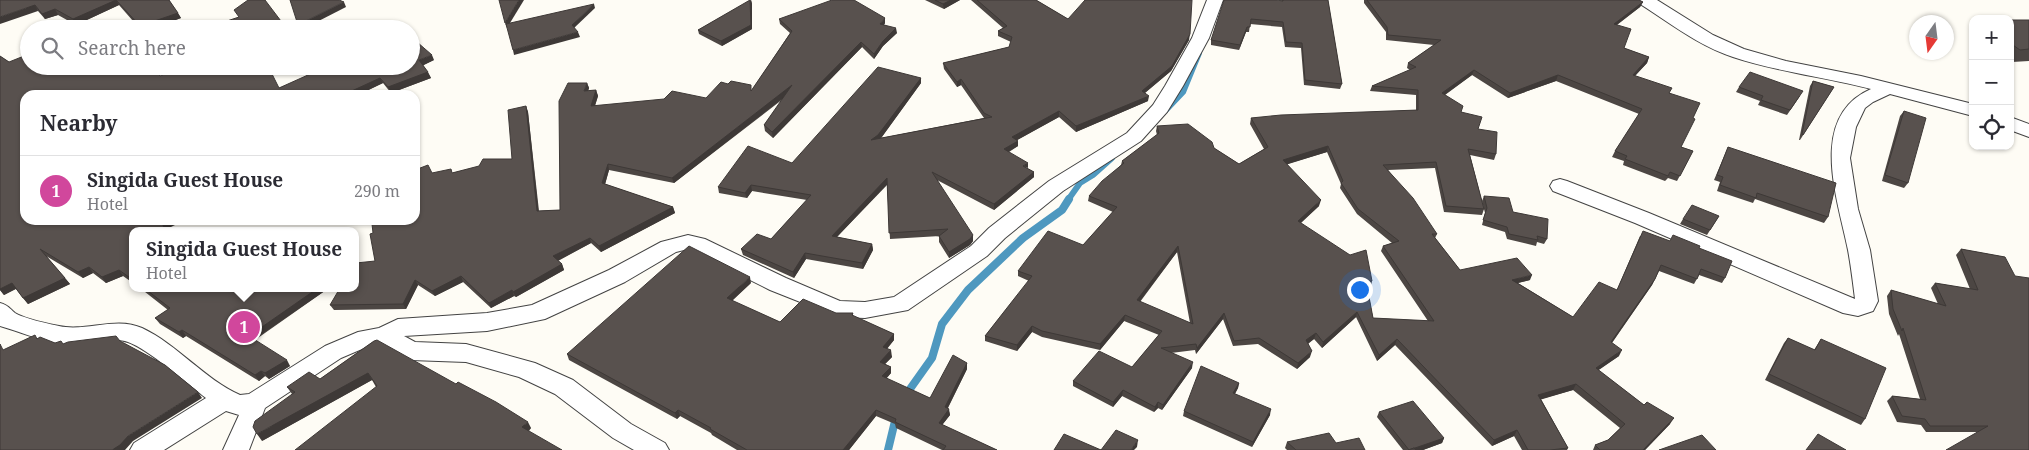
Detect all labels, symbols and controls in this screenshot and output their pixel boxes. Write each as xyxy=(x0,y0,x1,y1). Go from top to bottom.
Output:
north arrow xyxy=(1909,15,1954,60)
map controls xyxy=(1969,15,2014,150)
button: + xyxy=(1969,15,2014,60)
search box xyxy=(20,20,420,75)
icon: search xyxy=(38,34,66,62)
text: Search here xyxy=(78,35,186,61)
button: − xyxy=(1969,60,2014,105)
button: locate xyxy=(1969,105,2014,150)
text: Nearby xyxy=(40,109,118,137)
text: Singida Guest House xyxy=(87,167,283,193)
text: 1 xyxy=(51,180,61,202)
text: 290 m xyxy=(354,180,400,202)
text: Hotel xyxy=(87,193,128,215)
popup xyxy=(129,227,359,292)
text: Singida Guest House xyxy=(146,236,342,262)
text: Hotel xyxy=(146,262,187,284)
your location xyxy=(1347,277,1373,303)
pin: 1 xyxy=(228,308,260,346)

